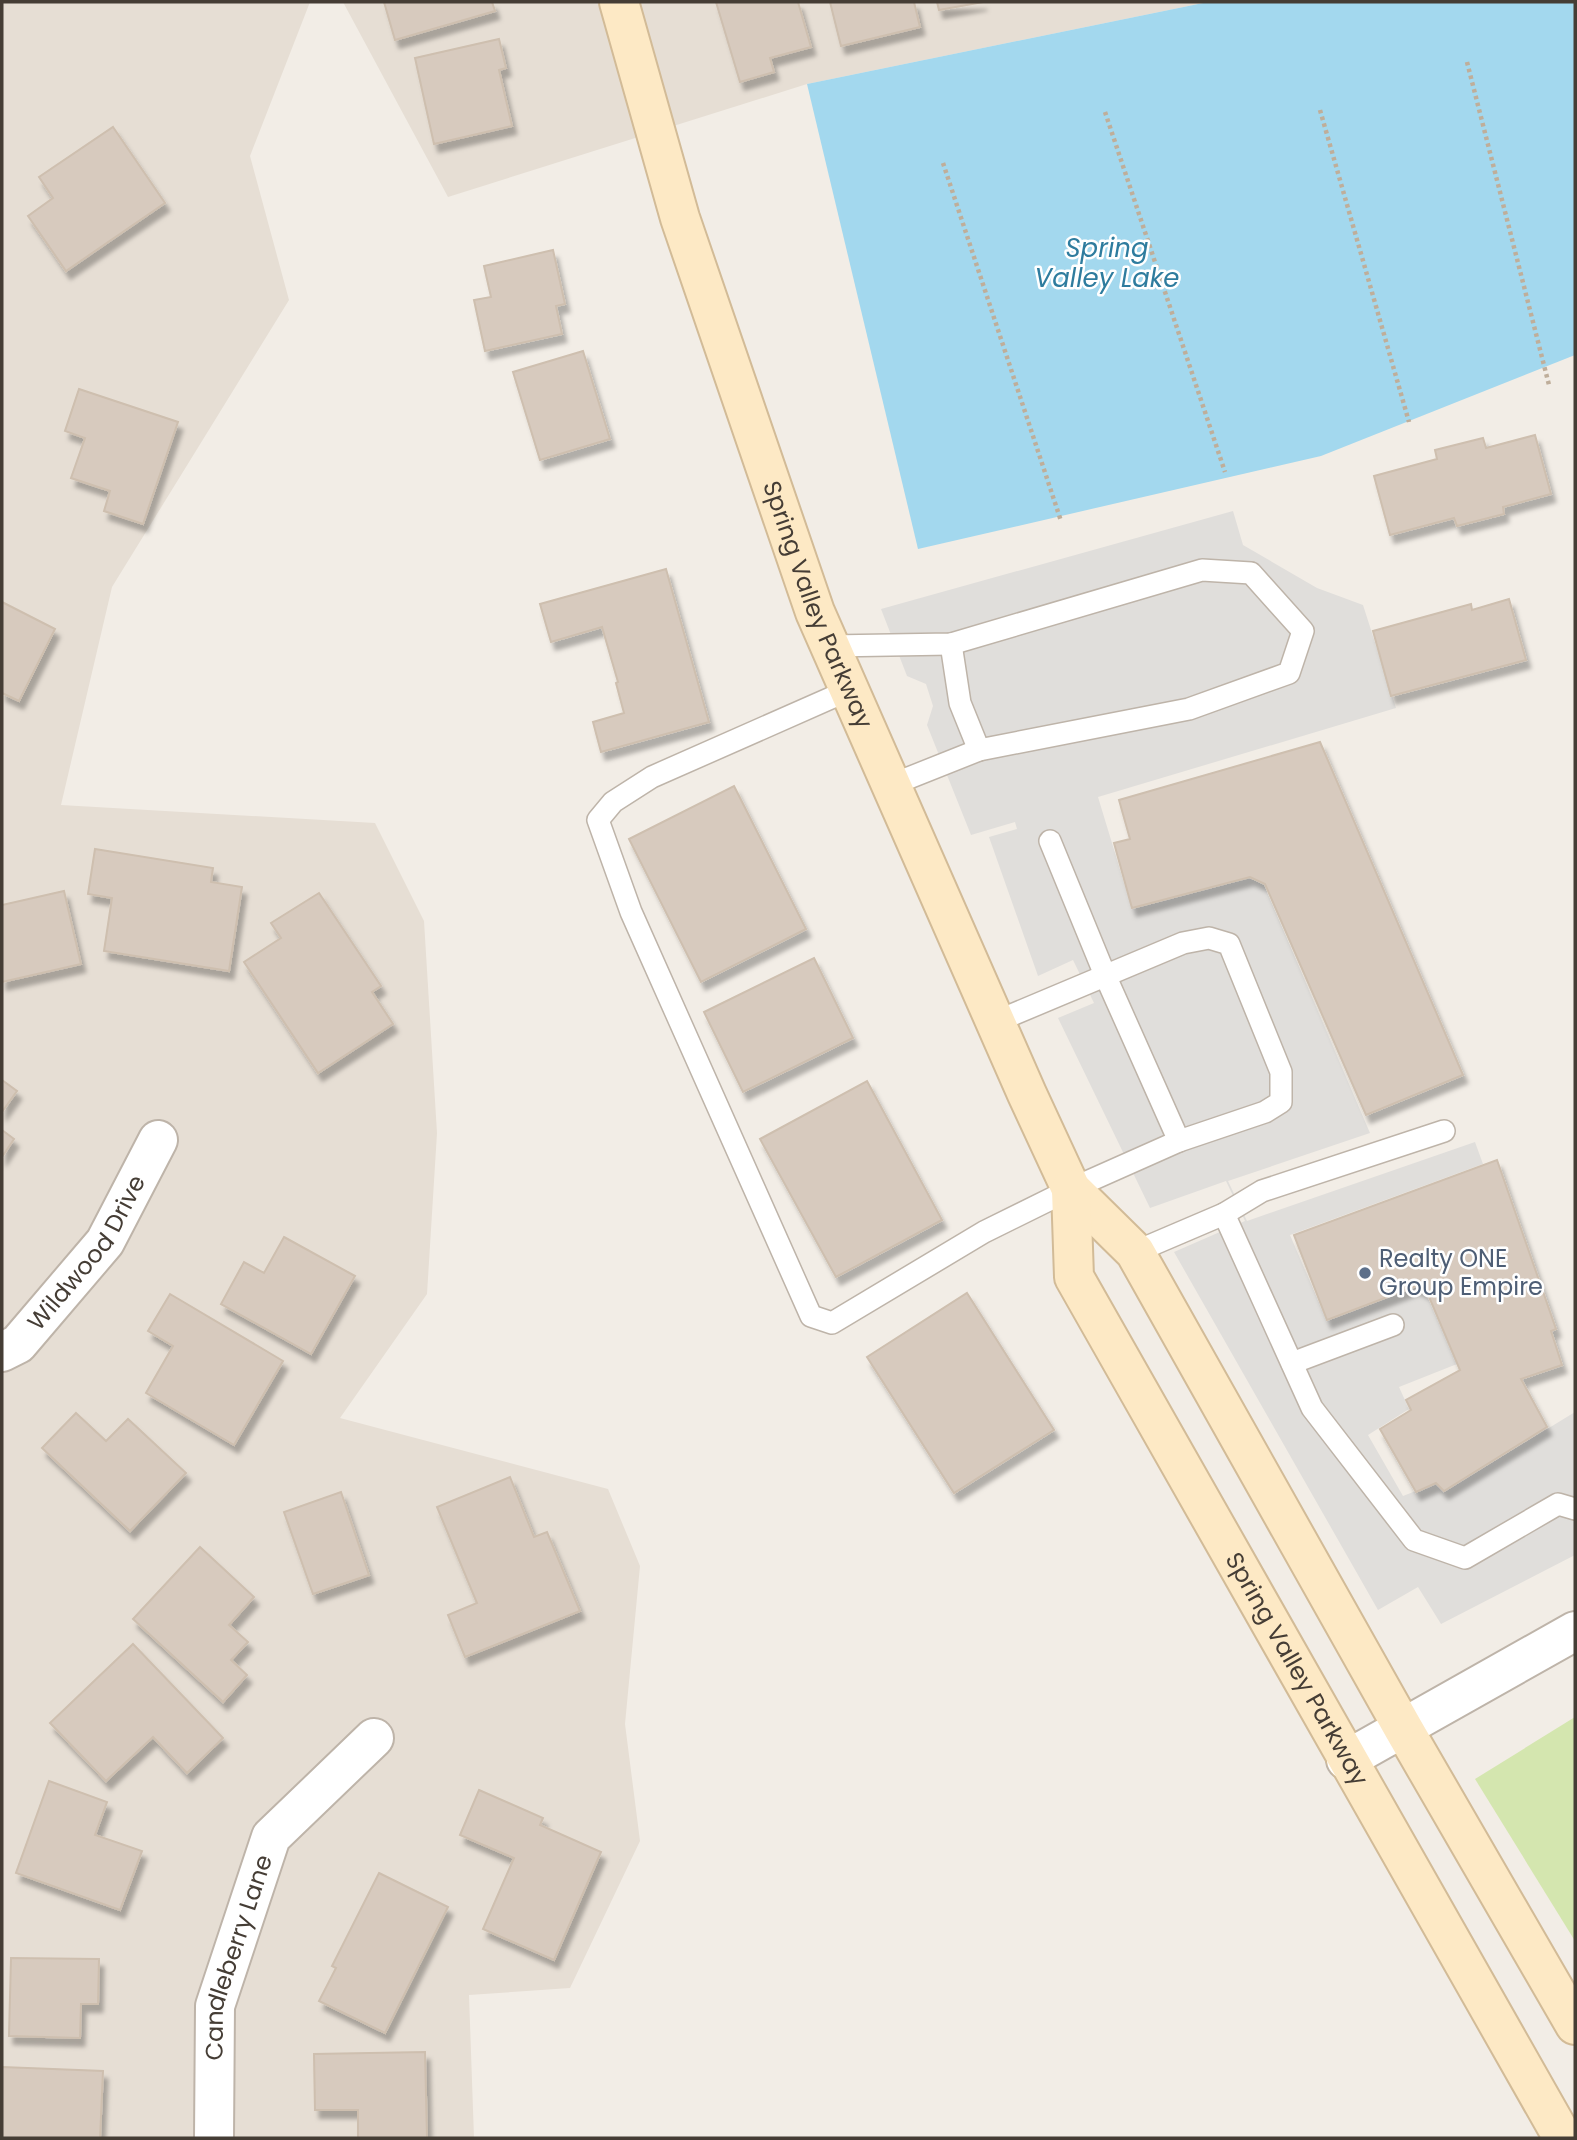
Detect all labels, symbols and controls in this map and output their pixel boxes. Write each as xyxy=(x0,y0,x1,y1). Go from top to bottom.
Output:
water label: Spring Valley Lake xyxy=(1035,230,1179,296)
street label: Spring Valley Parkway xyxy=(755,476,881,734)
street label: Wildwood Drive xyxy=(20,1169,153,1337)
place label: Realty ONE Group Empire xyxy=(1379,1242,1543,1303)
marker: Realty ONE Group Empire xyxy=(1357,1265,1373,1281)
street label: Spring Valley Parkway xyxy=(1218,1546,1377,1792)
street label: Candleberry Lane xyxy=(197,1850,280,2061)

